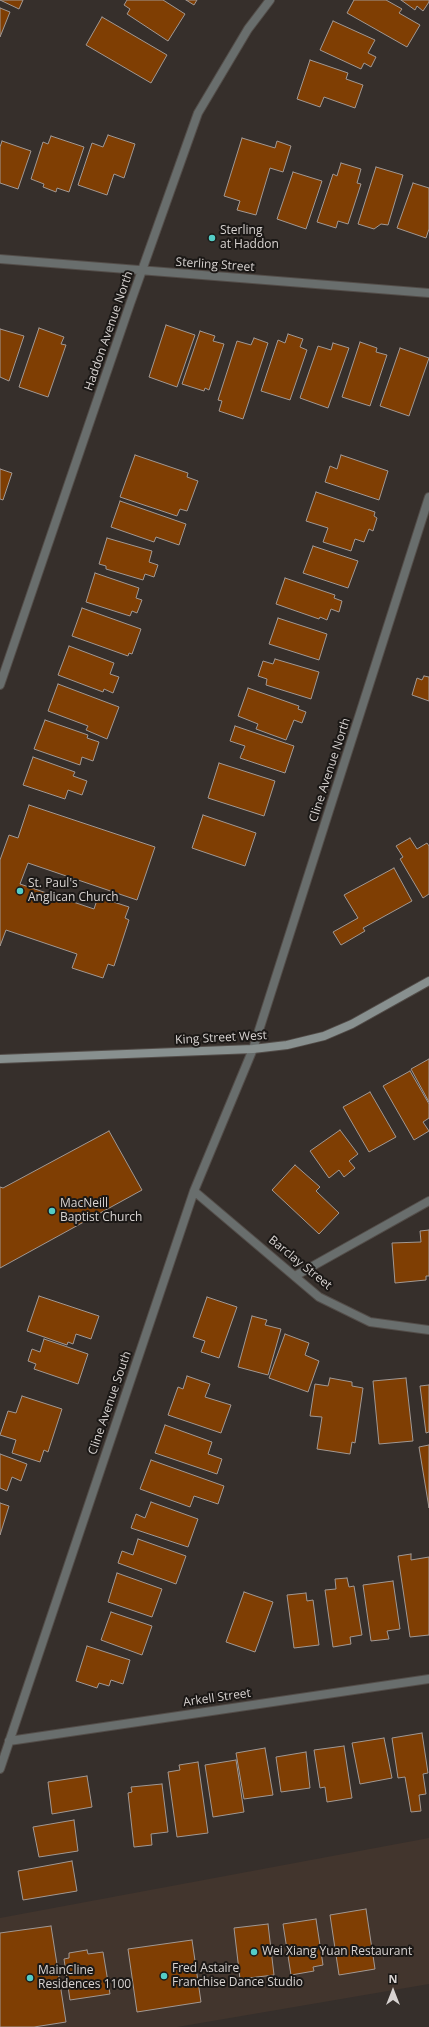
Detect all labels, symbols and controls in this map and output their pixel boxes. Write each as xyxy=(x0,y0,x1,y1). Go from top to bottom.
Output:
place label: Sterling at Haddon xyxy=(220,224,279,252)
marker: Sterling at Haddon xyxy=(207,233,217,243)
street label: Sterling Street xyxy=(175,255,255,275)
street label: Haddon Avenue North xyxy=(82,269,136,393)
street label: Cline Avenue North xyxy=(306,716,354,824)
place label: St. Paul's Anglican Church xyxy=(28,877,119,905)
marker: St. Paul's Anglican Church xyxy=(15,886,25,896)
street label: King Street West xyxy=(175,1028,267,1048)
place label: MacNeill Baptist Church xyxy=(60,1197,142,1225)
marker: MacNeill Baptist Church xyxy=(47,1206,57,1216)
street label: Barclay Street xyxy=(265,1233,335,1293)
street label: Cline Avenue South xyxy=(86,1349,134,1457)
street label: Arkell Street xyxy=(182,1686,252,1710)
place label: Wei Xiang Yuan Restaurant xyxy=(262,1945,412,1959)
marker: Wei Xiang Yuan Restaurant xyxy=(249,1947,259,1957)
place label: Fred Astaire Franchise Dance Studio xyxy=(172,1962,303,1990)
place label: MainCline Residences 1100 xyxy=(38,1964,131,1992)
marker: Fred Astaire Franchise Dance Studio xyxy=(159,1971,169,1981)
north arrow xyxy=(373,1971,413,2011)
text: N xyxy=(389,1971,397,1986)
marker: MainCline Residences 1100 xyxy=(25,1973,35,1983)

